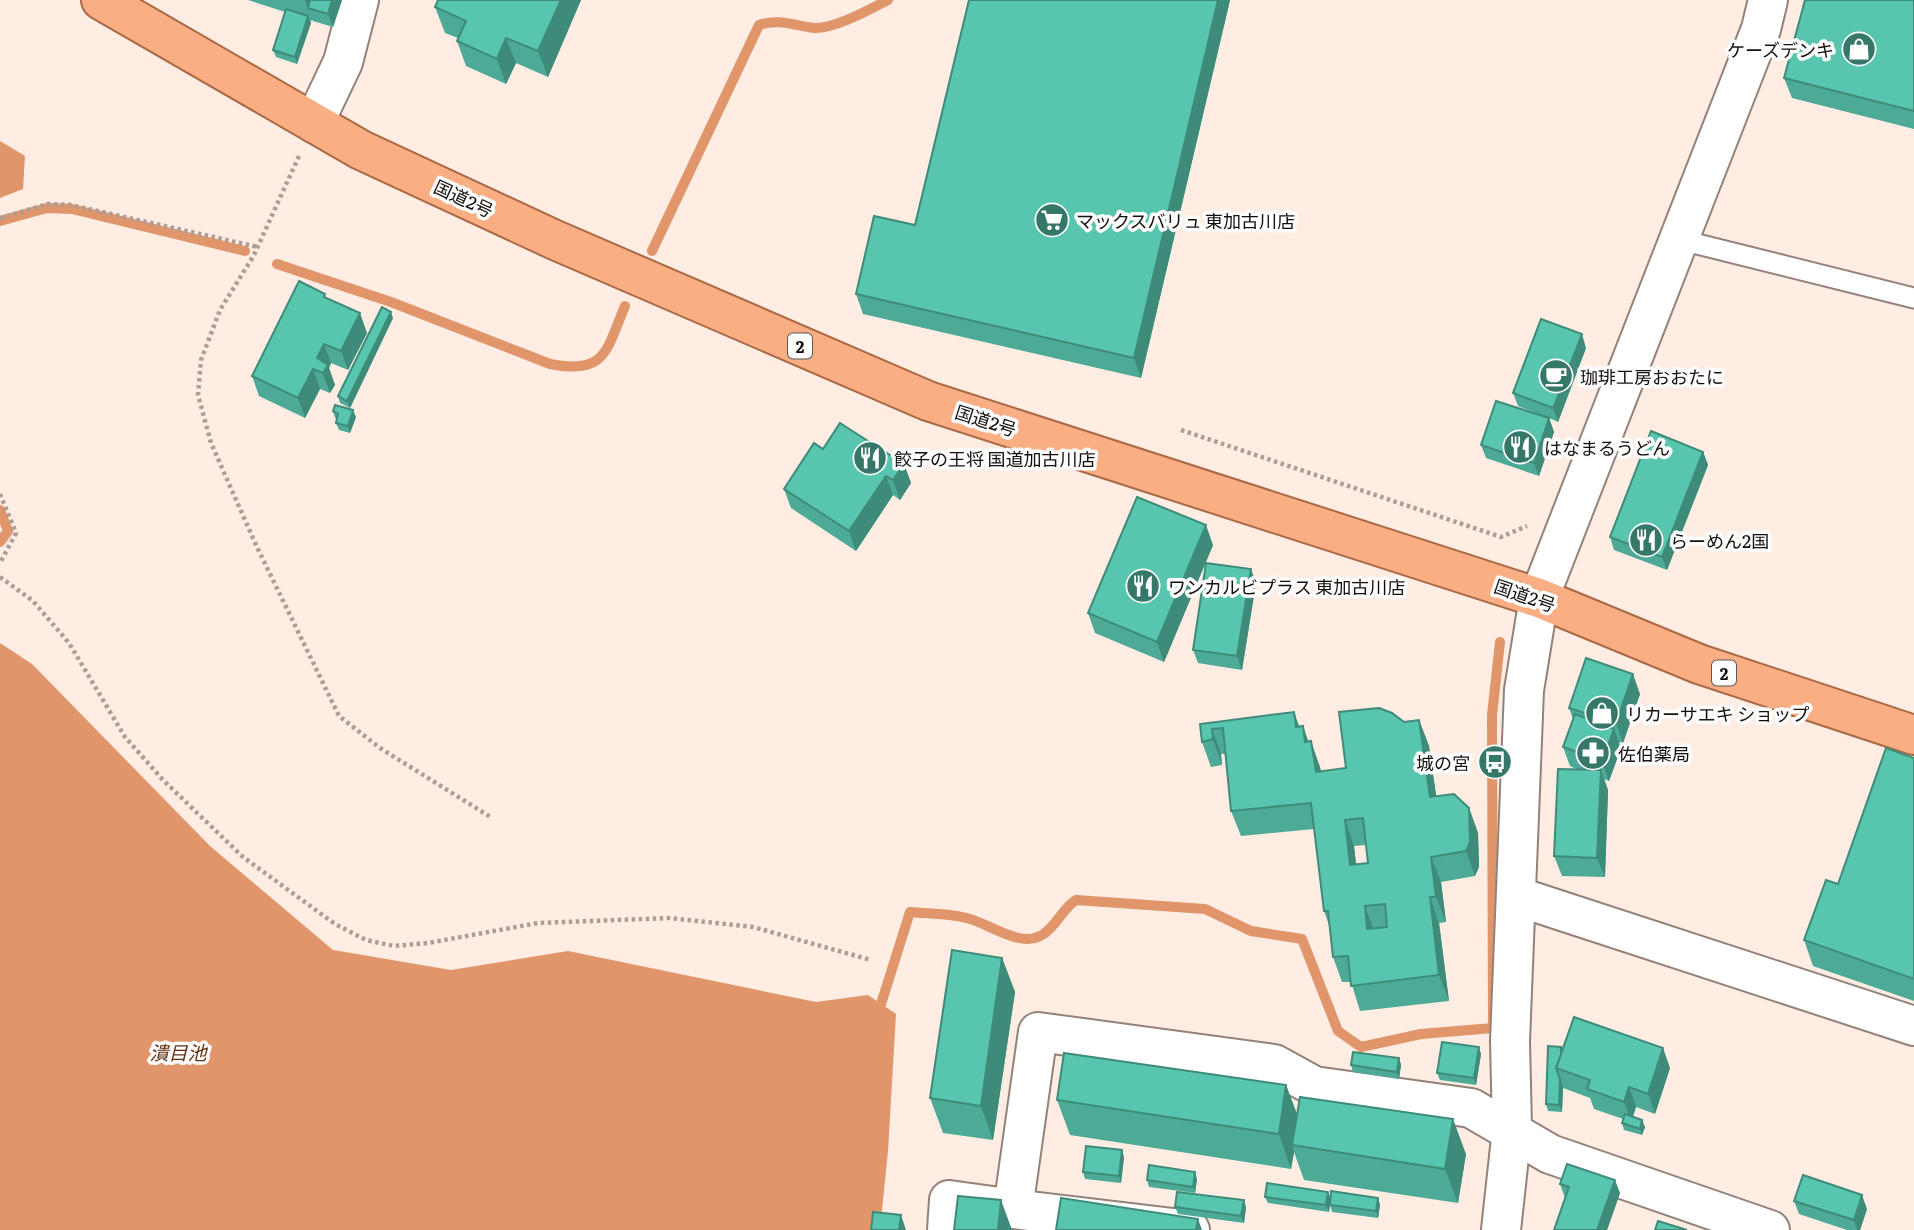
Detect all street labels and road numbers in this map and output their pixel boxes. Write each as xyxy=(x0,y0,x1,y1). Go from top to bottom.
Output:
street label: 国道2号 xyxy=(430,172,498,224)
road number: 2 xyxy=(788,334,812,358)
street label: 国道2号 xyxy=(952,397,1020,443)
street label: 国道2号 xyxy=(1491,572,1559,618)
road number: 2 xyxy=(1712,660,1736,686)

